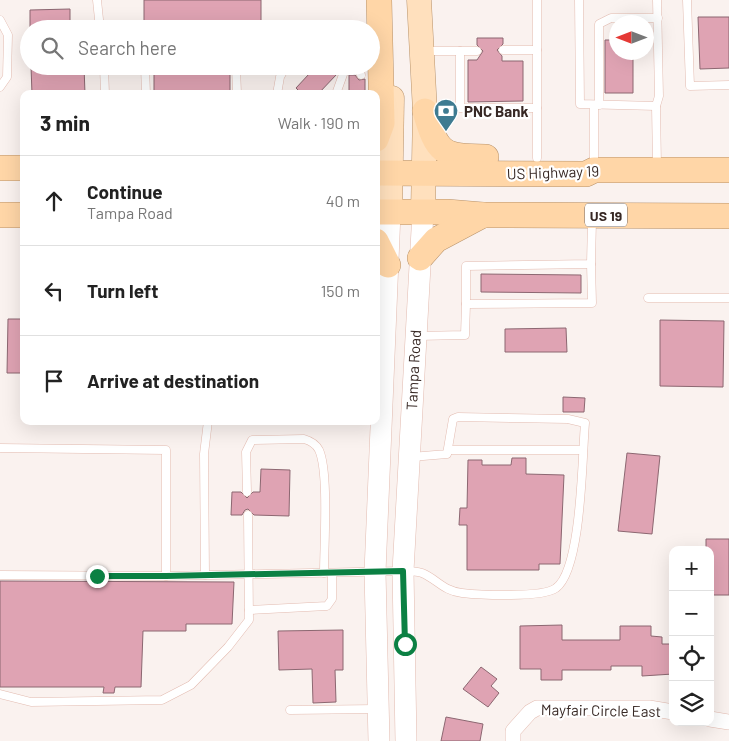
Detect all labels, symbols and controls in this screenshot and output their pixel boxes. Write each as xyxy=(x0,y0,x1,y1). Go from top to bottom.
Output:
north arrow xyxy=(609,15,654,60)
search box xyxy=(20,20,380,75)
icon: search xyxy=(38,34,66,62)
text: Search here xyxy=(78,36,177,59)
bank icon: PNC Bank xyxy=(433,98,459,132)
place label: PNC Bank xyxy=(464,102,528,120)
text: 3 min xyxy=(40,110,90,135)
text: Walk · 190 m xyxy=(278,113,360,132)
street label: US Highway 19 xyxy=(507,161,599,183)
text: Continue xyxy=(87,180,163,203)
icon: ahead xyxy=(40,187,68,215)
text: 40 m xyxy=(326,191,360,210)
text: Tampa Road xyxy=(87,203,173,222)
road number: US 19 xyxy=(585,204,627,226)
icon: left xyxy=(40,277,68,305)
text: Turn left xyxy=(87,279,158,302)
text: 150 m xyxy=(321,281,360,300)
street label: Tampa Road xyxy=(402,329,424,411)
icon: arrive xyxy=(40,367,68,395)
text: Arrive at destination xyxy=(87,369,259,392)
map controls xyxy=(669,546,714,726)
button: + xyxy=(669,546,714,591)
route end xyxy=(86,565,109,588)
button: − xyxy=(669,591,714,636)
route start xyxy=(394,633,417,656)
button: locate xyxy=(669,636,714,681)
button: layers xyxy=(669,681,714,726)
street label: Mayfair Circle East xyxy=(541,700,661,720)

